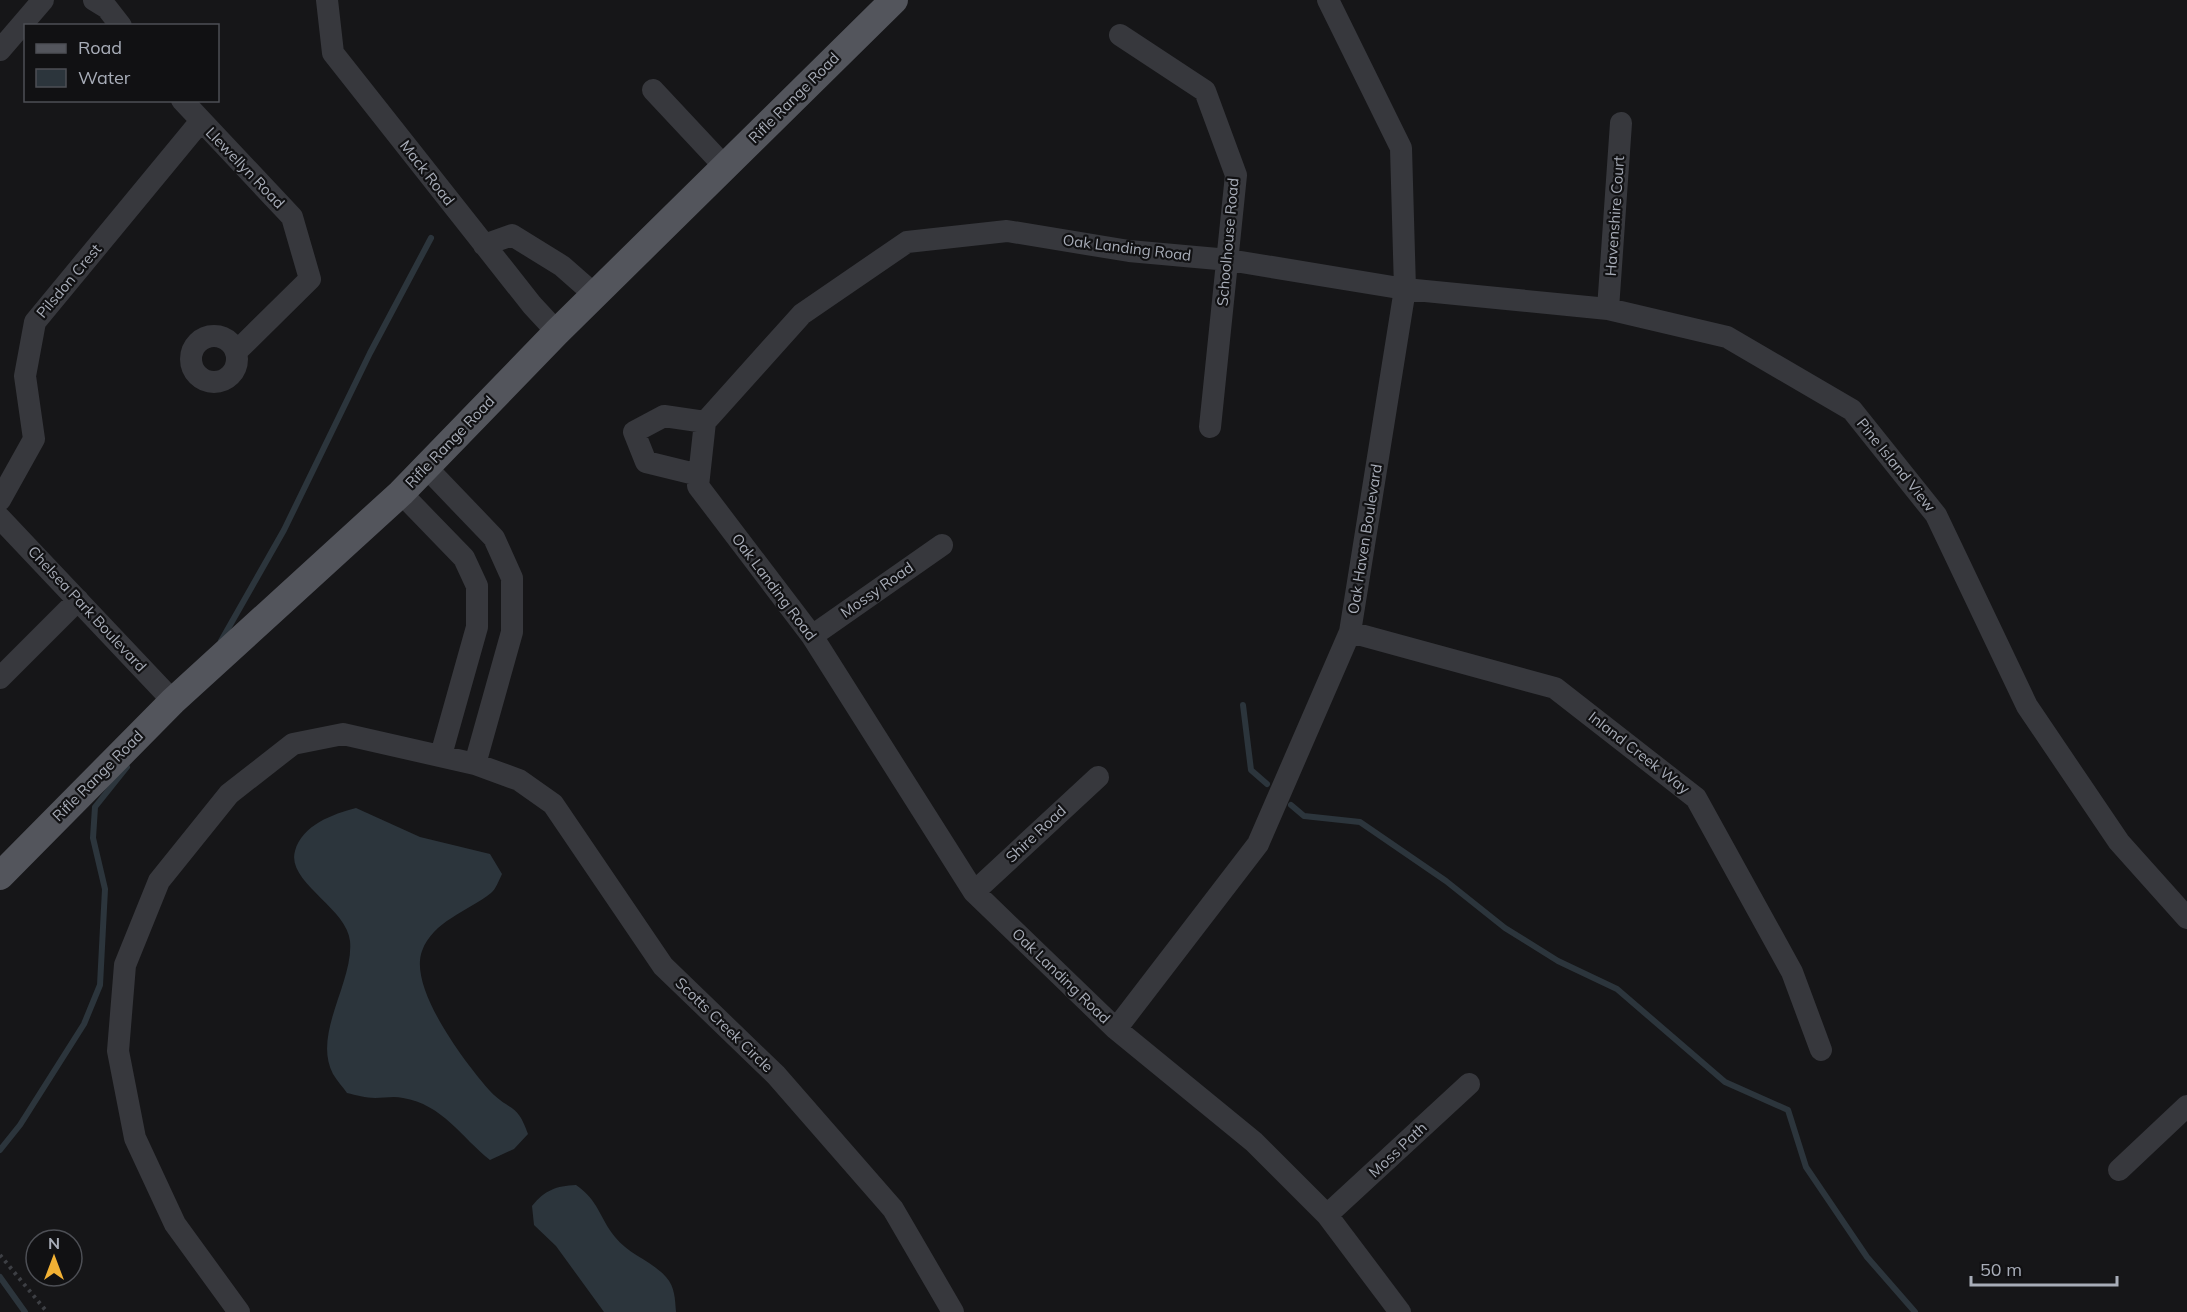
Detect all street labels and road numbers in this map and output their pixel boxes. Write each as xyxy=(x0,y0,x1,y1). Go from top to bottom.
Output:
street label: Rifle Range Road xyxy=(744,48,843,147)
street label: Llewellyn Road xyxy=(202,123,289,212)
street label: Mack Road xyxy=(396,136,459,209)
street label: Havenshire Court xyxy=(1601,155,1628,277)
street label: Schoolhouse Road xyxy=(1212,177,1243,307)
street label: Oak Landing Road xyxy=(1062,230,1192,265)
street label: Pilsdon Crest xyxy=(32,240,105,322)
street label: Rifle Range Road xyxy=(401,392,498,492)
street label: Pine Island View xyxy=(1853,414,1940,515)
street label: Oak Haven Boulevard xyxy=(1343,463,1386,615)
street label: Oak Landing Road xyxy=(728,529,821,644)
street label: Chelsea Park Boulevard xyxy=(24,542,151,675)
street label: Mossy Road xyxy=(837,557,917,622)
street label: Inland Creek Way xyxy=(1585,707,1694,798)
street label: Rifle Range Road xyxy=(48,726,147,825)
street label: Shire Road xyxy=(1001,801,1070,866)
street label: Oak Landing Road xyxy=(1008,924,1114,1027)
street label: Scotts Creek Circle xyxy=(671,973,777,1076)
street label: Moss Path xyxy=(1365,1118,1431,1181)

